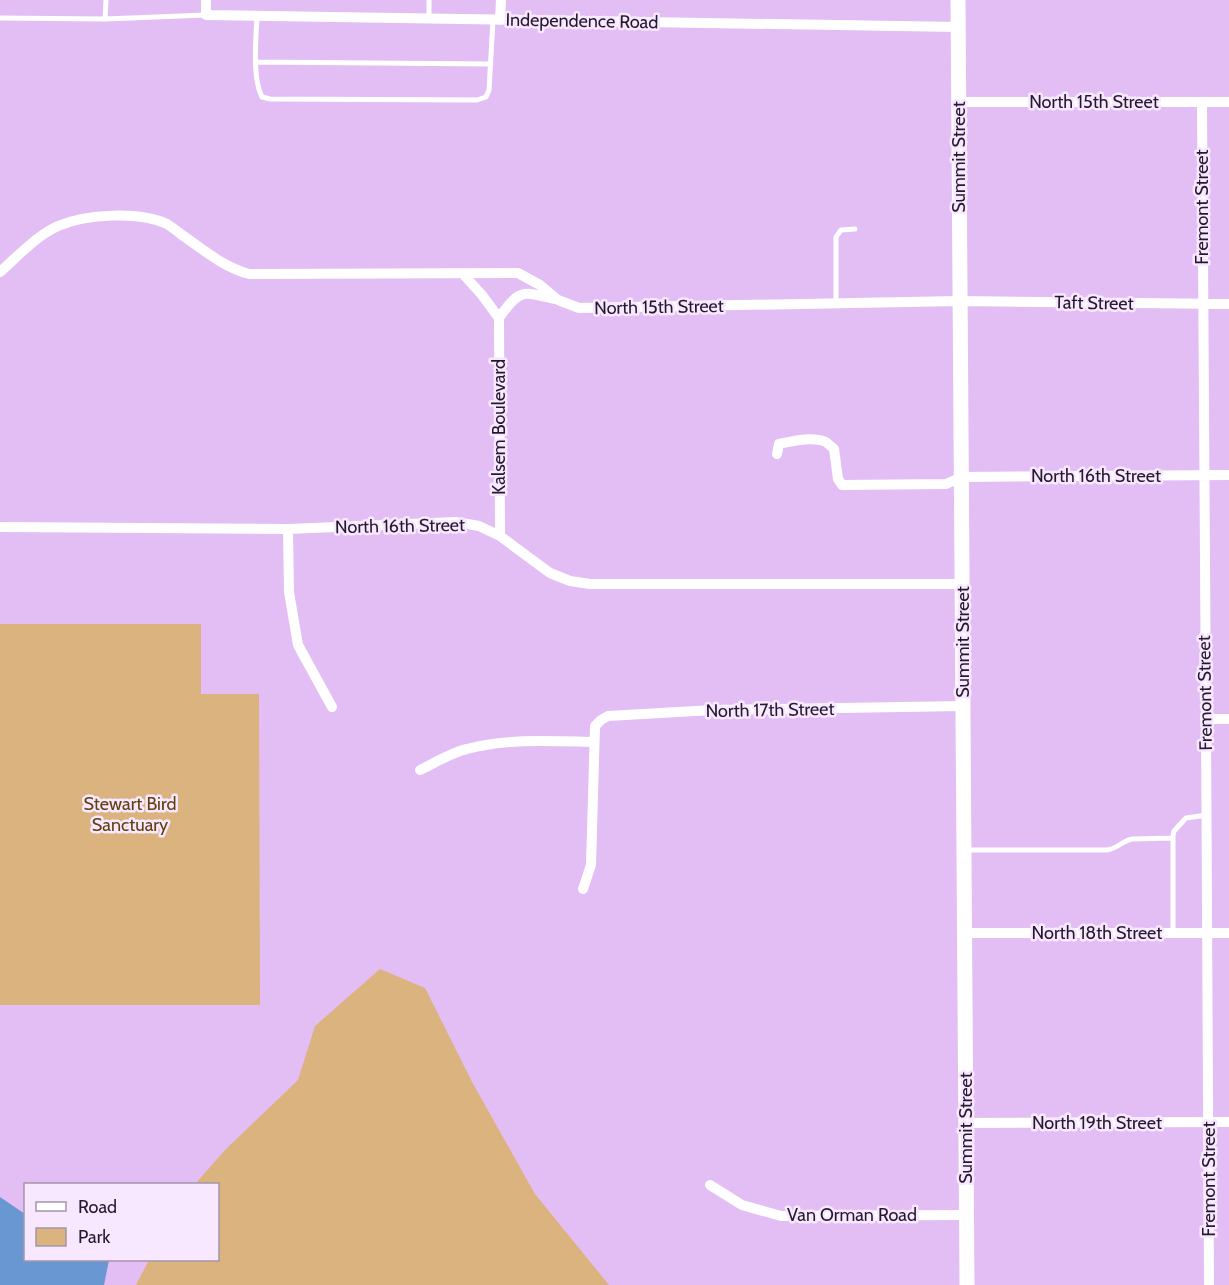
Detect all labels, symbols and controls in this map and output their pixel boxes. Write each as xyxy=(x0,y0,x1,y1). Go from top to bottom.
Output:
street label: Independence Road xyxy=(506,9,658,33)
street label: North 15th Street xyxy=(1029,91,1159,113)
street label: Summit Street xyxy=(948,101,970,213)
street label: Fremont Street xyxy=(1191,149,1213,265)
street label: Taft Street xyxy=(1054,291,1134,315)
street label: North 15th Street xyxy=(594,295,724,319)
street label: Kalsem Boulevard xyxy=(488,359,510,495)
street label: North 16th Street xyxy=(1031,465,1161,487)
street label: North 16th Street xyxy=(335,514,465,538)
street label: Summit Street xyxy=(952,586,974,698)
street label: Fremont Street xyxy=(1193,635,1217,751)
street label: North 17th Street xyxy=(705,698,835,722)
park label: Stewart Bird Sanctuary xyxy=(84,793,176,836)
street label: North 18th Street xyxy=(1032,922,1162,944)
street label: Summit Street xyxy=(955,1072,977,1184)
street label: North 19th Street xyxy=(1032,1112,1162,1134)
street label: Fremont Street xyxy=(1198,1121,1220,1237)
legend xyxy=(24,1183,219,1261)
text: Road xyxy=(78,1196,117,1218)
street label: Van Orman Road xyxy=(787,1204,917,1226)
text: Park xyxy=(78,1226,111,1248)

